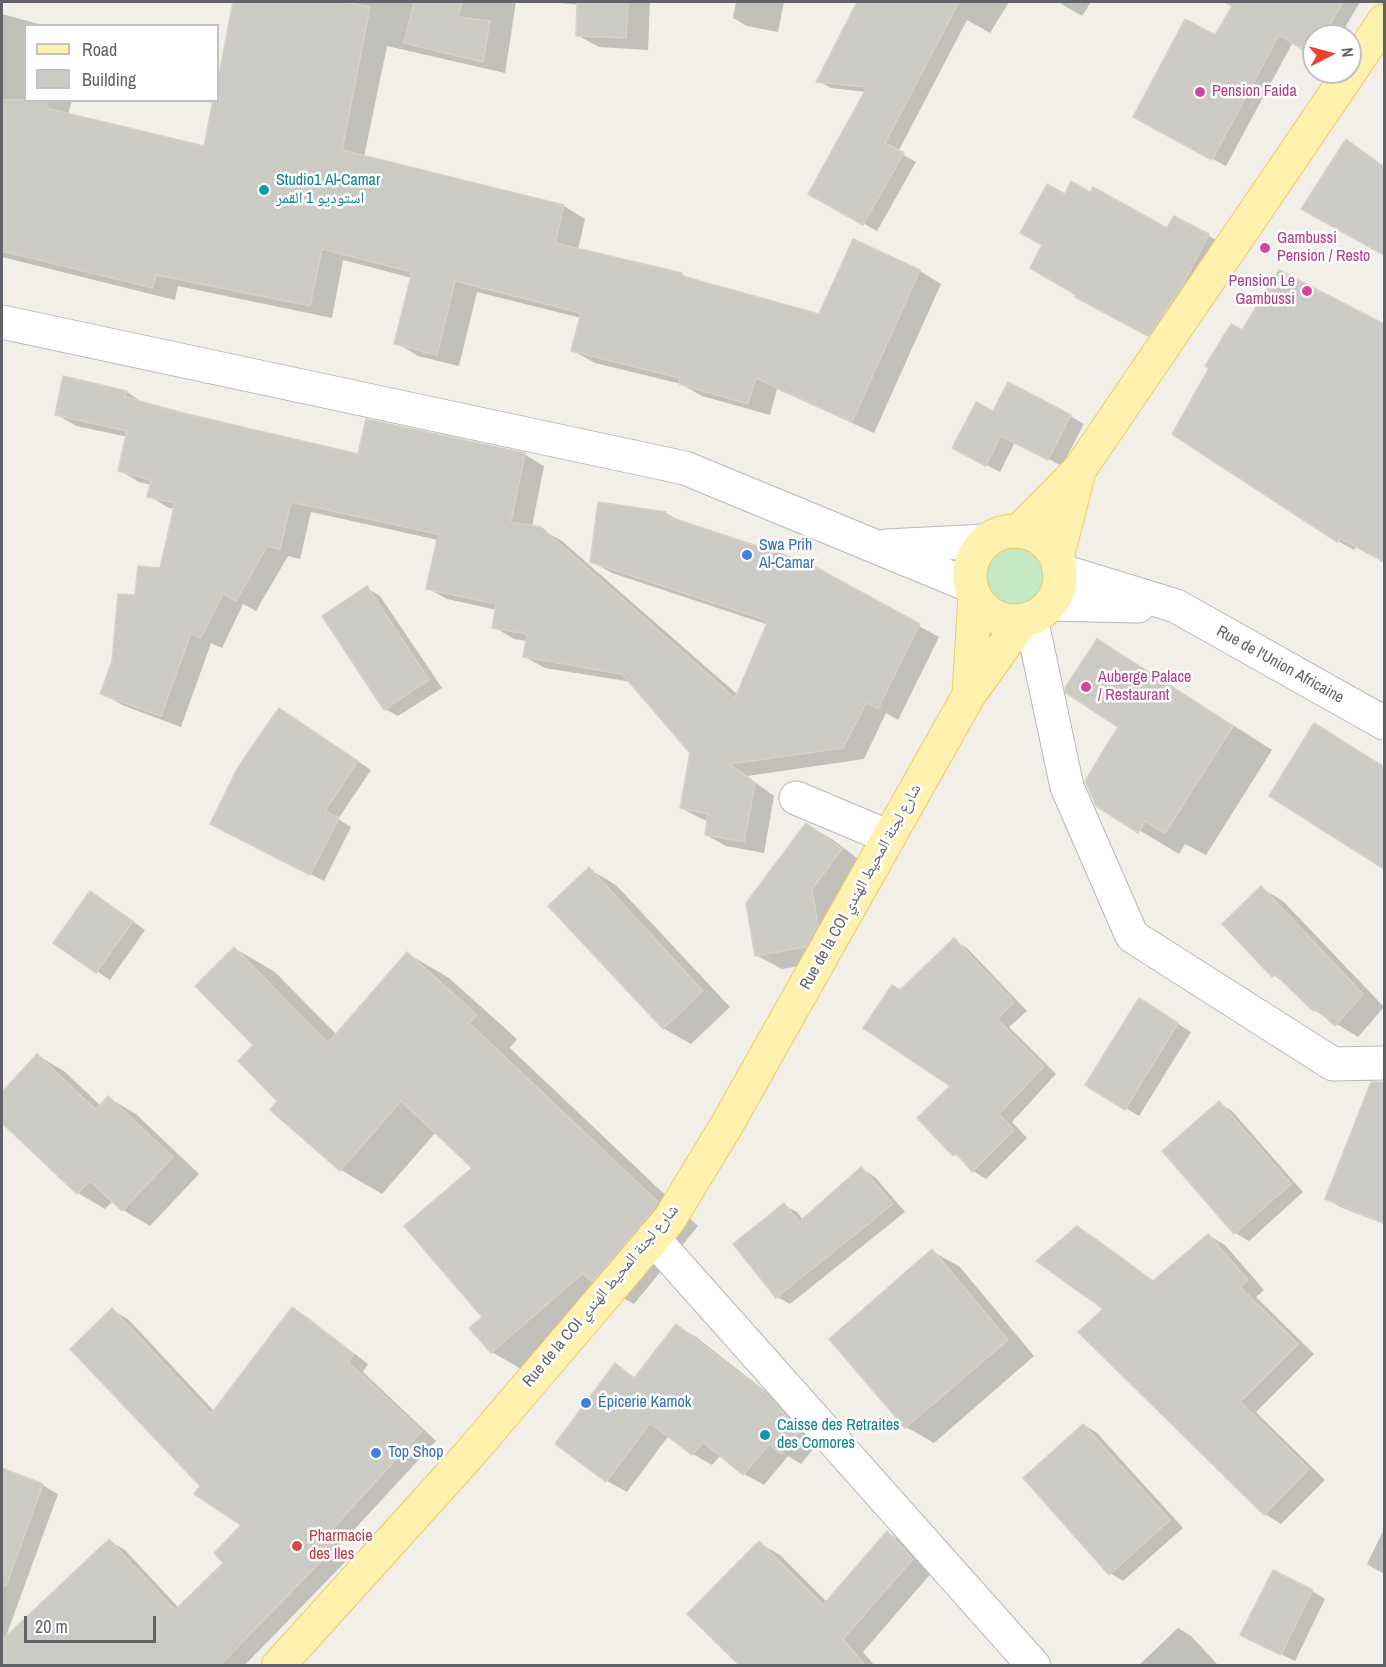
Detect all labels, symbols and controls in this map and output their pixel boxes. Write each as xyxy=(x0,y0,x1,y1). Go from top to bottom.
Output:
legend xyxy=(24,24,219,102)
north arrow xyxy=(1302,24,1362,84)
text: Road xyxy=(82,37,117,62)
text: N xyxy=(1336,46,1359,58)
text: Building xyxy=(82,67,136,92)
place label: Pension Faida xyxy=(1212,82,1297,102)
marker: Pension Faida xyxy=(1193,85,1207,99)
place label: Studio1 Al-Camar استوديو 1 القمر xyxy=(276,171,380,209)
marker: Studio1 Al-Camar استوديو 1 القمر xyxy=(257,183,271,197)
place label: Gambussi Pension / Resto xyxy=(1277,229,1370,267)
marker: Gambussi Pension / Resto xyxy=(1258,241,1272,255)
place label: Pension Le Gambussi xyxy=(1229,272,1295,310)
marker: Pension Le Gambussi xyxy=(1300,284,1314,298)
place label: Swa Prih Al-Camar xyxy=(759,536,814,574)
marker: Swa Prih Al-Camar xyxy=(740,548,754,562)
street label: Rue de l'Union Africaine xyxy=(1213,622,1347,708)
place label: Auberge Palace / Restaurant xyxy=(1098,668,1191,706)
marker: Auberge Palace / Restaurant xyxy=(1079,680,1093,694)
street label: Rue de la COI شارع لجنة المحيط الهندي xyxy=(796,781,926,993)
street label: Rue de la COI شارع لجنة المحيط الهندي xyxy=(519,1201,683,1391)
place label: Épicerie Kamok xyxy=(598,1393,691,1413)
marker: Épicerie Kamok xyxy=(579,1396,593,1410)
place label: Caisse des Retraites des Comores xyxy=(777,1416,900,1454)
marker: Caisse des Retraites des Comores xyxy=(758,1428,772,1442)
place label: Top Shop xyxy=(388,1443,443,1463)
marker: Top Shop xyxy=(369,1446,383,1460)
place label: Pharmacie des Iles xyxy=(309,1527,372,1565)
marker: Pharmacie des Iles xyxy=(290,1539,304,1553)
scale bar xyxy=(27,1604,159,1642)
text: 20 m xyxy=(35,1614,68,1639)

